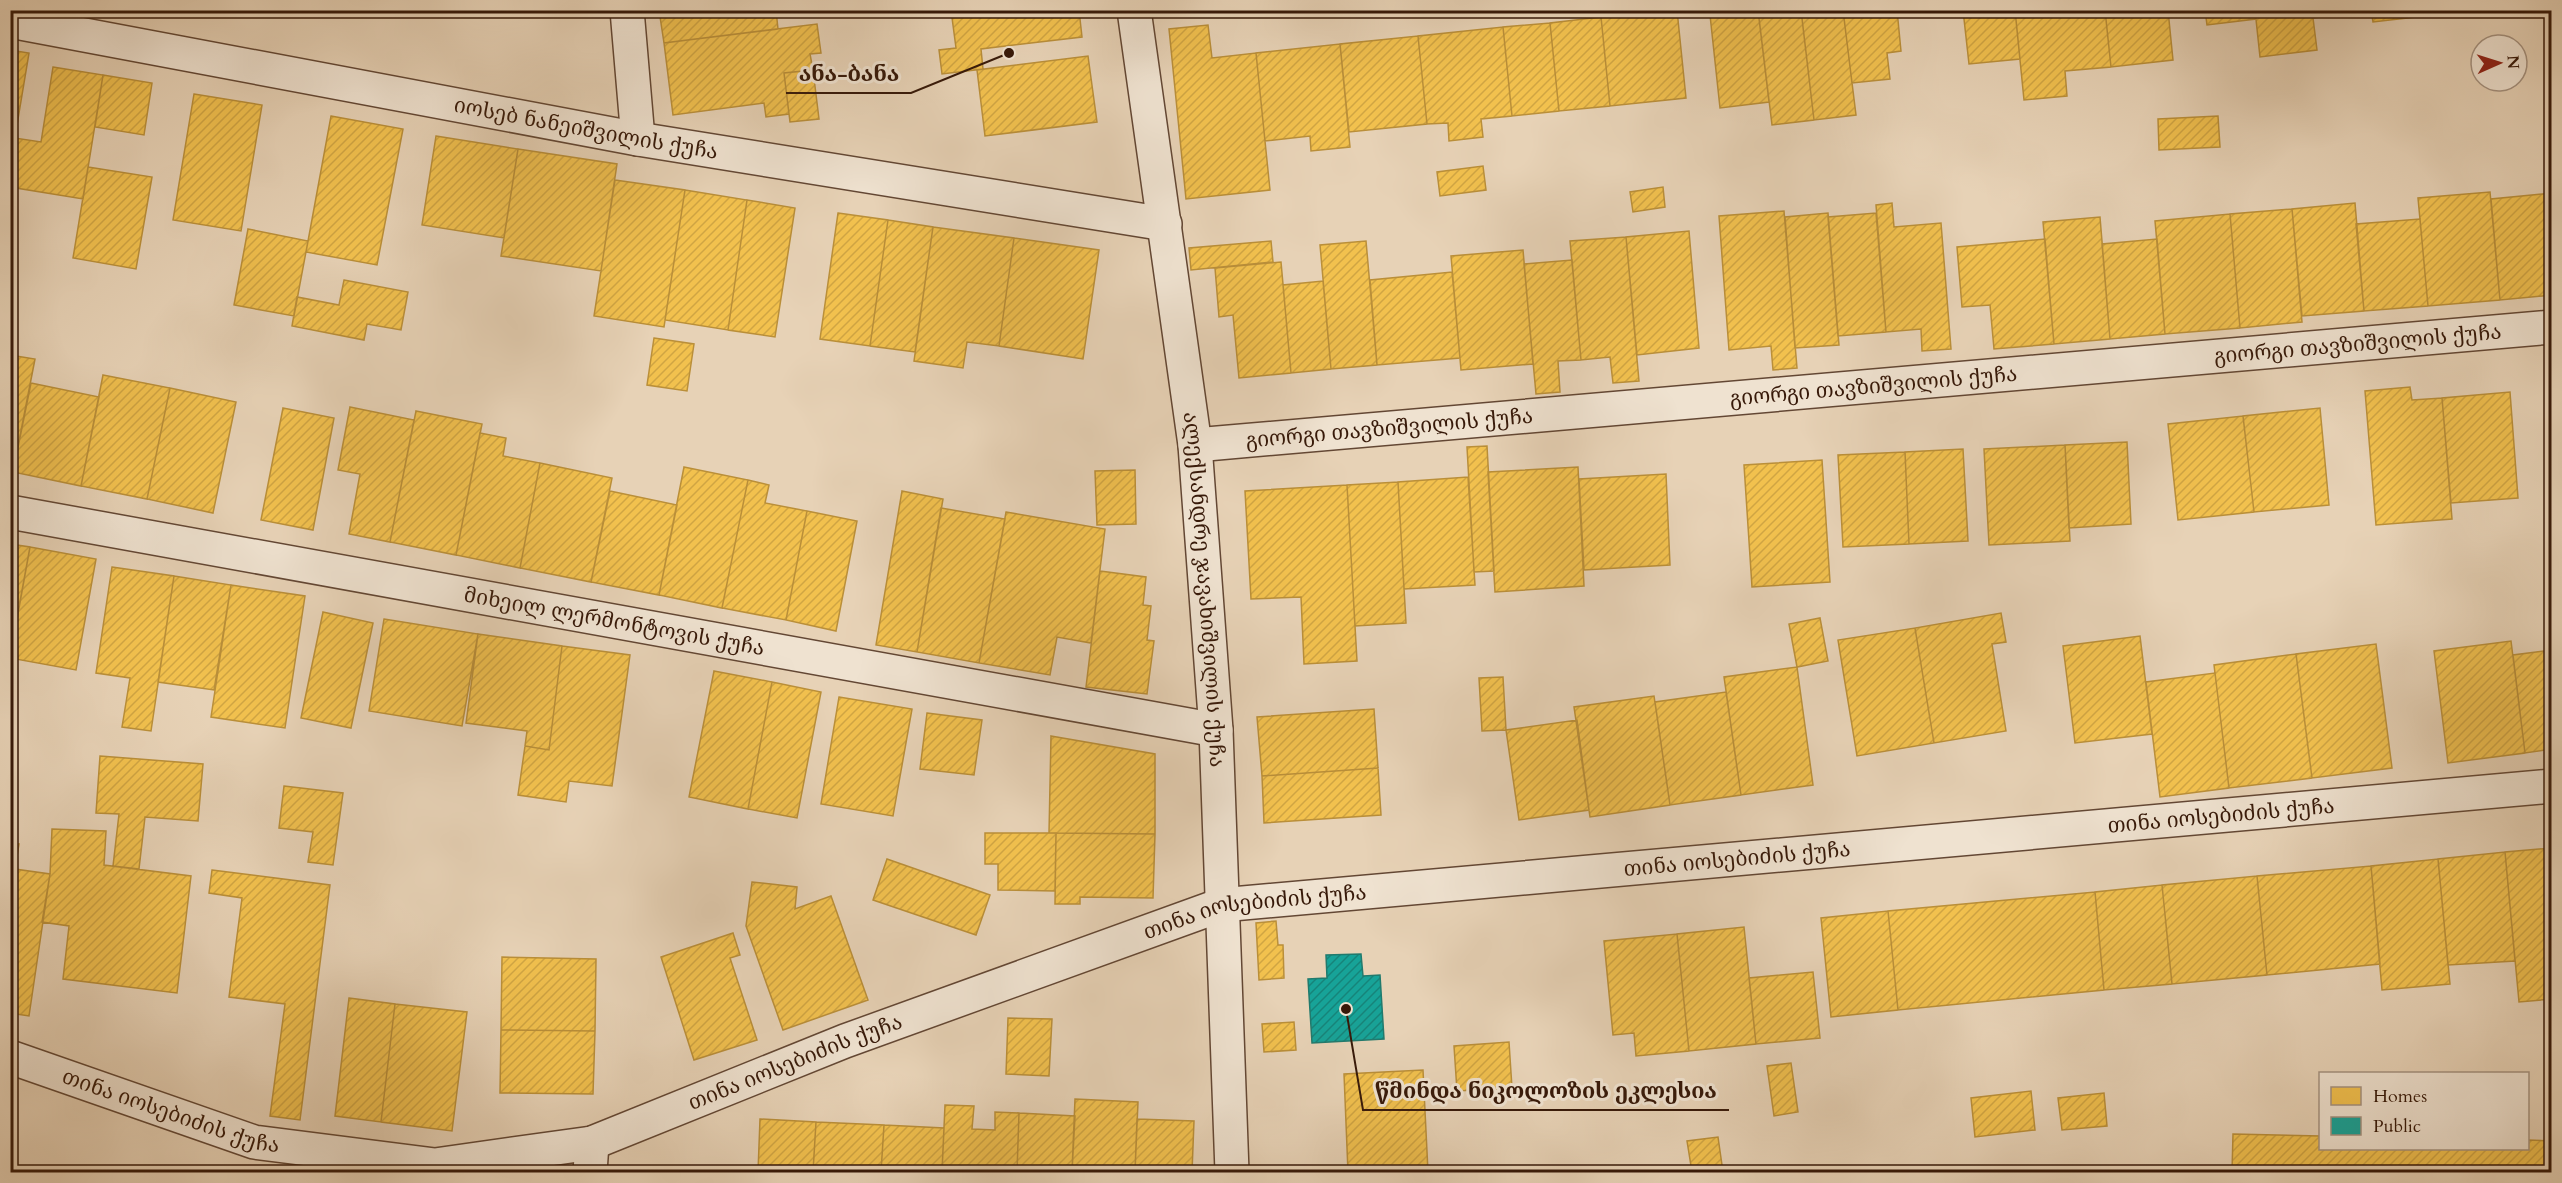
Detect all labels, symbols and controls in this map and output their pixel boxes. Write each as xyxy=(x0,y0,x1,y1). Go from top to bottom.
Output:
north arrow xyxy=(2469,33,2529,93)
callout: ანა-ბანა xyxy=(786,53,911,93)
text: N xyxy=(2502,55,2524,70)
text: ანა-ბანა xyxy=(799,59,899,89)
street label: იოსებ ნანეიშვილის ქუჩა xyxy=(452,90,720,166)
street label: გიორგი თავზიშვილის ქუჩა xyxy=(2213,317,2503,371)
street label: გიორგი თავზიშვილის ქუჩა xyxy=(1729,359,2018,413)
street label: გიორგი თავზიშვილის ქუჩა xyxy=(1244,401,1534,455)
street label: ალექსანდრე ჯავახიშვილის ქუჩა xyxy=(1176,410,1232,768)
street label: მიხეილ ლერმონტოვის ქუჩა xyxy=(462,580,767,663)
street label: თინა იოსებიძის ქუჩა xyxy=(2106,791,2336,840)
street label: თინა იოსებიძის ქუჩა xyxy=(1622,834,1852,883)
street label: თინა იოსებიძის ქუჩა xyxy=(1139,878,1368,946)
street label: თინა იოსებიძის ქუჩა xyxy=(684,1007,906,1117)
street label: თინა იოსებიძის ქუჩა xyxy=(58,1062,281,1160)
callout: წმინდა ნიკოლოზის ეკლესია xyxy=(1363,1070,1729,1110)
legend xyxy=(2319,1072,2529,1150)
text: წმინდა ნიკოლოზის ეკლესია xyxy=(1375,1076,1717,1106)
text: Homes xyxy=(2373,1084,2427,1109)
text: Public xyxy=(2373,1114,2421,1139)

